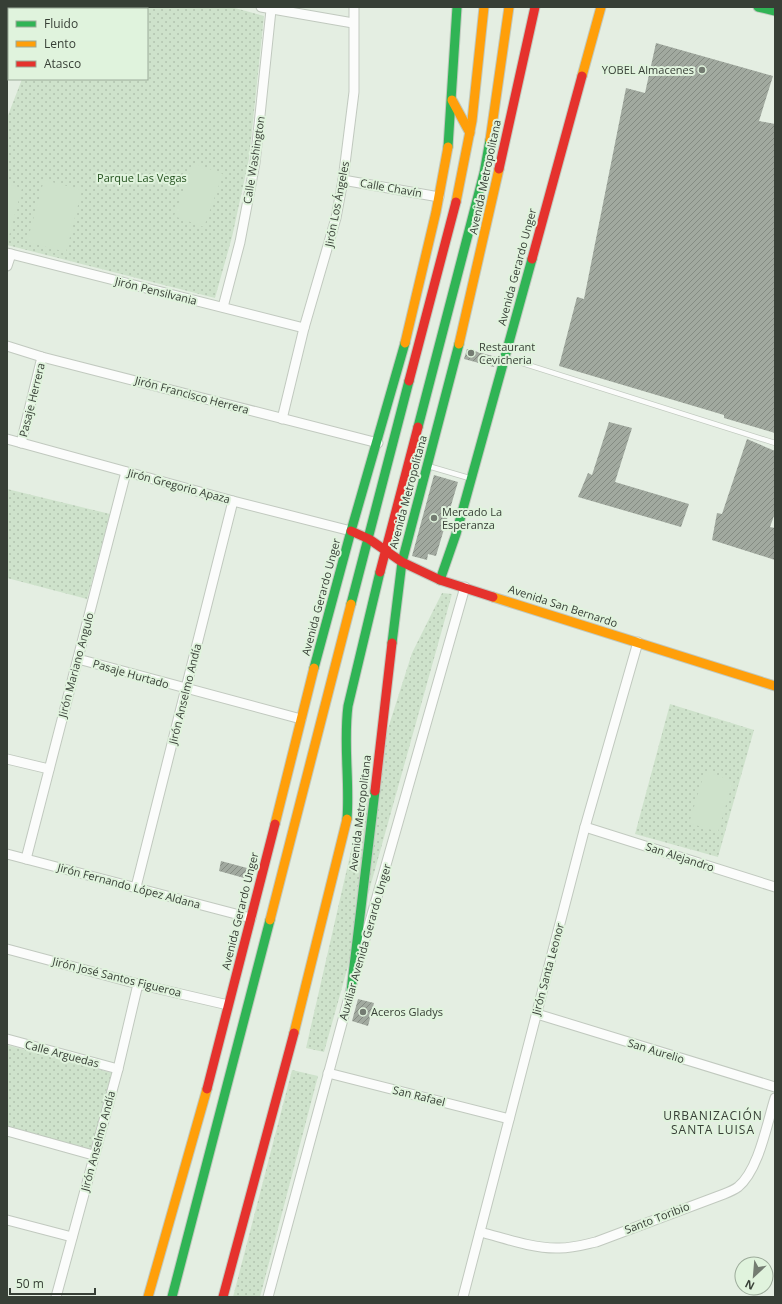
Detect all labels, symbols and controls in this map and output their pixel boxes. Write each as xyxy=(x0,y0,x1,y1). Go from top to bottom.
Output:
legend xyxy=(8,8,148,80)
text: Fluido xyxy=(44,15,78,32)
text: Lento xyxy=(44,35,76,52)
text: Atasco xyxy=(44,55,81,72)
place label: YOBEL Almacenes xyxy=(602,62,694,77)
marker: YOBEL Almacenes xyxy=(697,65,707,75)
street label: Calle Washington xyxy=(239,115,268,205)
street label: Avenida Metropolitana xyxy=(465,118,504,236)
street label: Jirón Los Ángeles xyxy=(321,160,352,249)
park label: Parque Las Vegas xyxy=(97,170,187,185)
street label: Calle Chavín xyxy=(359,175,423,200)
street label: Avenida Gerardo Unger xyxy=(494,206,540,327)
street label: Jirón Pensilvania xyxy=(113,273,199,308)
place label: Restaurant Cevicheria xyxy=(479,339,535,367)
marker: Restaurant Cevicheria xyxy=(466,348,476,358)
street label: Pasaje Herrera xyxy=(15,361,48,439)
street label: Jirón Francisco Herrera xyxy=(132,372,251,417)
street label: Avenida Metropolitana xyxy=(385,434,430,550)
street label: Jirón Gregorio Apaza xyxy=(125,464,232,506)
place label: Mercado La Esperanza xyxy=(442,504,502,532)
marker: Mercado La Esperanza xyxy=(429,513,439,523)
street label: Avenida Gerardo Unger xyxy=(298,536,344,657)
street label: Avenida San Bernardo xyxy=(507,581,620,630)
street label: Jirón Mariano Angulo xyxy=(54,610,97,720)
street label: Jirón Anselmo Andía xyxy=(164,642,204,747)
street label: Pasaje Hurtado xyxy=(91,655,171,692)
street label: Avenida Metropolitana xyxy=(345,754,374,872)
street label: San Alejandro xyxy=(644,838,717,875)
street label: Avenida Gerardo Unger xyxy=(218,850,262,971)
street label: Jirón Fernando López Aldana xyxy=(55,859,202,912)
street label: Auxiliar Avenida Gerardo Unger xyxy=(335,861,394,1022)
street label: Jirón Santa Leonor xyxy=(528,921,567,1017)
street label: Jirón José Santos Figueroa xyxy=(50,953,183,1000)
place label: Aceros Gladys xyxy=(371,1004,443,1019)
marker: Aceros Gladys xyxy=(358,1007,368,1017)
street label: San Aurelio xyxy=(626,1035,687,1066)
street label: Calle Arguedas xyxy=(23,1036,101,1071)
street label: San Rafael xyxy=(391,1082,447,1109)
street label: Jirón Anselmo Andía xyxy=(77,1089,118,1194)
district label: URBANIZACIÓN SANTA LUISA xyxy=(663,1107,763,1138)
street label: Santo Toribio xyxy=(622,1198,692,1237)
north arrow xyxy=(734,1256,774,1296)
scale bar xyxy=(10,1270,95,1296)
text: 50 m xyxy=(16,1275,44,1292)
text: N xyxy=(742,1277,757,1294)

